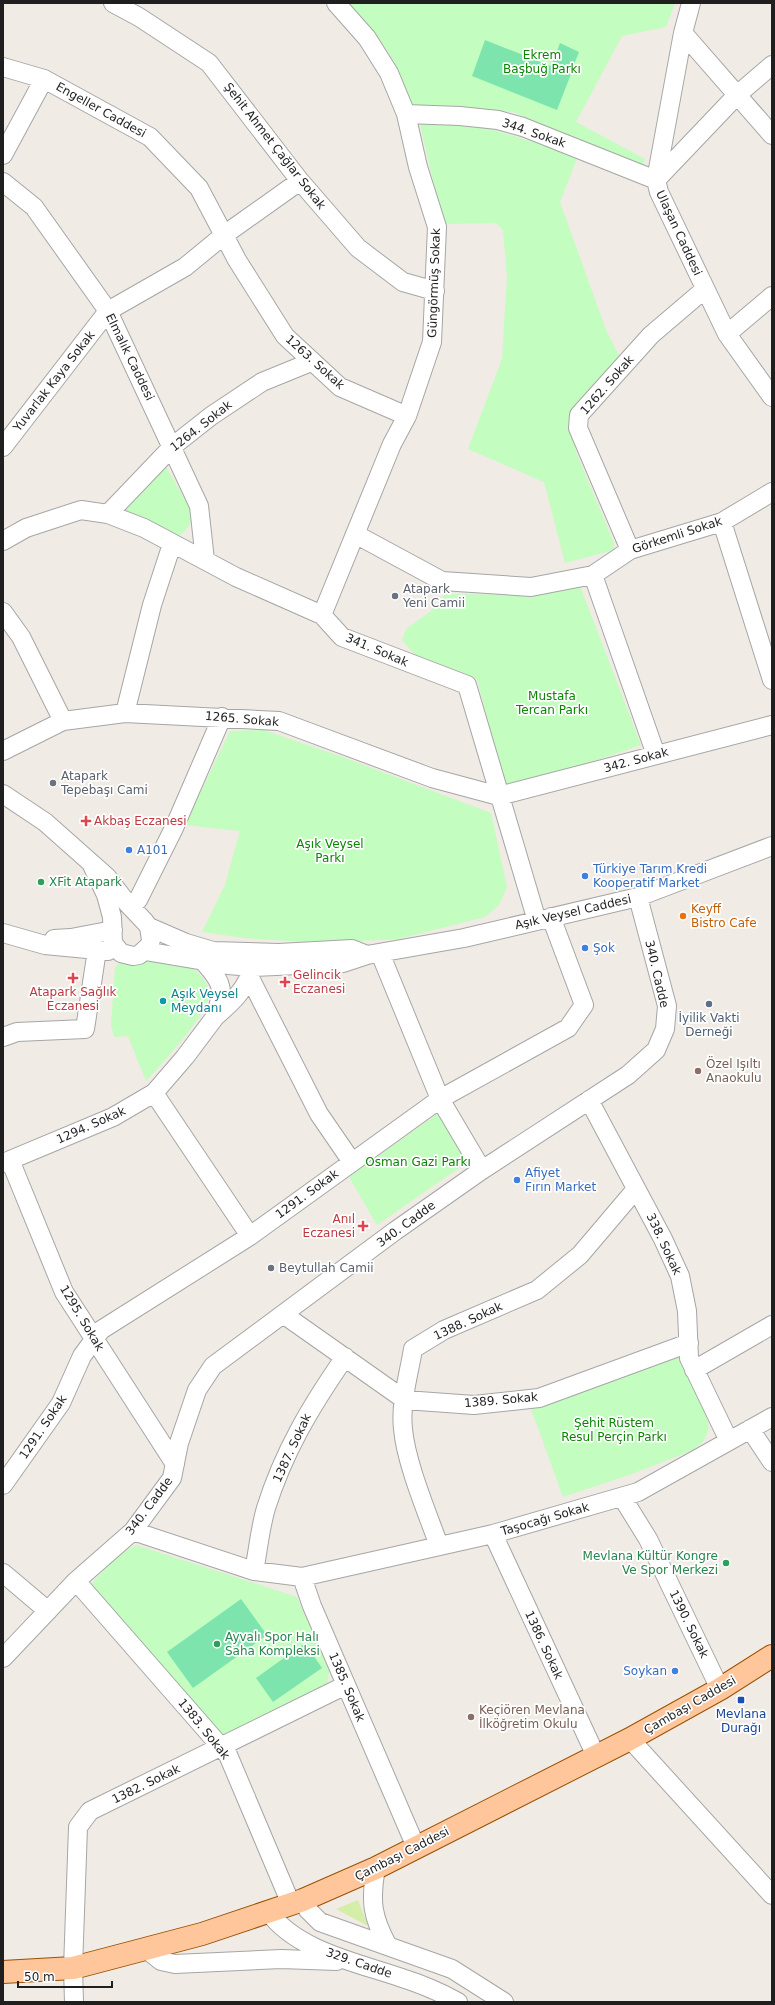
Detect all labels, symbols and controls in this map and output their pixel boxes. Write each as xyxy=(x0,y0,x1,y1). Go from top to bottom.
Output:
park label: Ekrem Başbuğ Parkı xyxy=(503,48,581,76)
street label: Engeller Caddesi xyxy=(53,79,149,141)
street label: Şehit Ahmet Çağlar Sokak xyxy=(221,80,329,212)
street label: 344. Sokak xyxy=(500,116,568,150)
street label: Ulaşan Caddesi xyxy=(653,188,705,278)
street label: Güngörmüş Sokak xyxy=(425,228,443,338)
street label: Elmalık Caddesi xyxy=(103,311,157,403)
street label: Yuvarlak Kaya Sokak xyxy=(10,328,98,435)
street label: 1263. Sokak xyxy=(283,332,347,392)
street label: 1262. Sokak xyxy=(577,352,637,418)
street label: 1264. Sokak xyxy=(167,398,235,454)
street label: Görkemli Sokak xyxy=(630,514,724,556)
place label: Atapark Yeni Camii xyxy=(402,582,465,610)
marker: Atapark Yeni Camii xyxy=(390,591,400,601)
street label: 341. Sokak xyxy=(344,631,410,669)
park label: Mustafa Tercan Parkı xyxy=(515,689,588,717)
street label: 1265. Sokak xyxy=(204,709,280,729)
street label: 342. Sokak xyxy=(602,745,670,775)
place label: Atapark Tepebaşı Cami xyxy=(60,769,148,797)
marker: Atapark Tepebaşı Cami xyxy=(48,778,58,788)
place label: Akbaş Eczanesi xyxy=(94,814,187,828)
marker: Akbaş Eczanesi xyxy=(81,816,91,826)
park label: Aşık Veysel Parkı xyxy=(296,837,364,865)
place label: A101 xyxy=(137,843,168,857)
marker: A101 xyxy=(124,845,134,855)
place label: Türkiye Tarım Kredi Kooperatif Market xyxy=(592,862,707,890)
marker: Türkiye Tarım Kredi Kooperatif Market xyxy=(580,871,590,881)
place label: XFit Atapark xyxy=(49,875,122,889)
marker: XFit Atapark xyxy=(36,877,46,887)
street label: Aşık Veysel Caddesi xyxy=(513,892,633,932)
place label: Keyff Bistro Cafe xyxy=(691,902,757,930)
marker: Keyff Bistro Cafe xyxy=(678,911,688,921)
street label: 340. Cadde xyxy=(642,939,672,1009)
place label: Şok xyxy=(593,941,615,955)
marker: Şok xyxy=(580,943,590,953)
place label: Gelincik Eczanesi xyxy=(293,968,345,996)
marker: Atapark Sağlık Eczanesi xyxy=(68,973,78,983)
marker: Gelincik Eczanesi xyxy=(280,977,290,987)
place label: Atapark Sağlık Eczanesi xyxy=(30,985,117,1013)
place label: Aşık Veysel Meydanı xyxy=(171,987,238,1015)
marker: Aşık Veysel Meydanı xyxy=(158,996,168,1006)
marker: İyilik Vakti Derneği xyxy=(704,999,714,1009)
place label: İyilik Vakti Derneği xyxy=(678,1010,740,1039)
place label: Özel Işıltı Anaokulu xyxy=(706,1055,762,1085)
marker: Özel Işıltı Anaokulu xyxy=(693,1066,703,1076)
street label: 1294. Sokak xyxy=(54,1104,128,1146)
park label: Osman Gazi Parkı xyxy=(365,1155,471,1169)
place label: Afiyet Fırın Market xyxy=(525,1166,596,1194)
street label: 1291. Sokak xyxy=(273,1167,341,1221)
marker: Afiyet Fırın Market xyxy=(512,1175,522,1185)
street label: 340. Cadde xyxy=(374,1198,438,1250)
street label: 338. Sokak xyxy=(644,1211,684,1277)
place label: Anıl Eczanesi xyxy=(303,1212,355,1240)
marker: Anıl Eczanesi xyxy=(358,1221,368,1231)
place label: Beytullah Camii xyxy=(279,1261,374,1275)
marker: Beytullah Camii xyxy=(266,1263,276,1273)
street label: 1295. Sokak xyxy=(57,1283,107,1353)
street label: 1388. Sokak xyxy=(431,1299,505,1343)
street label: 1389. Sokak xyxy=(463,1390,539,1410)
street label: 1291. Sokak xyxy=(16,1392,70,1462)
street label: 1387. Sokak xyxy=(270,1411,314,1485)
park label: Şehit Rüstem Resul Perçin Parkı xyxy=(561,1416,667,1444)
street label: 340. Cadde xyxy=(123,1474,175,1538)
street label: Taşocağı Sokak xyxy=(498,1500,591,1539)
place label: Mevlana Kültür Kongre Ve Spor Merkezi xyxy=(583,1549,718,1577)
marker: Mevlana Kültür Kongre Ve Spor Merkezi xyxy=(721,1558,731,1568)
street label: 1390. Sokak xyxy=(666,1588,712,1660)
street label: 1386. Sokak xyxy=(522,1608,566,1682)
place label: Ayvalı Spor Halı Saha Kompleksi xyxy=(225,1630,320,1658)
marker: Ayvalı Spor Halı Saha Kompleksi xyxy=(212,1639,222,1649)
street label: 1385. Sokak xyxy=(326,1650,368,1724)
place label: Soykan xyxy=(623,1664,667,1678)
marker: Soykan xyxy=(670,1666,680,1676)
street label: Çambaşı Caddesi xyxy=(642,1673,738,1737)
marker: Mevlana Durağı xyxy=(736,1695,746,1705)
street label: 1383. Sokak xyxy=(175,1696,233,1762)
place label: Keçiören Mevlana İlköğretim Okulu xyxy=(479,1703,585,1731)
place label: Mevlana Durağı xyxy=(716,1707,766,1735)
marker: Keçiören Mevlana İlköğretim Okulu xyxy=(466,1712,476,1722)
street label: 1382. Sokak xyxy=(110,1761,182,1807)
street label: Çambaşı Caddesi xyxy=(353,1824,451,1884)
street label: 329. Cadde xyxy=(324,1945,394,1981)
scale bar xyxy=(18,1963,112,1989)
text: 50 m xyxy=(24,1970,55,1984)

